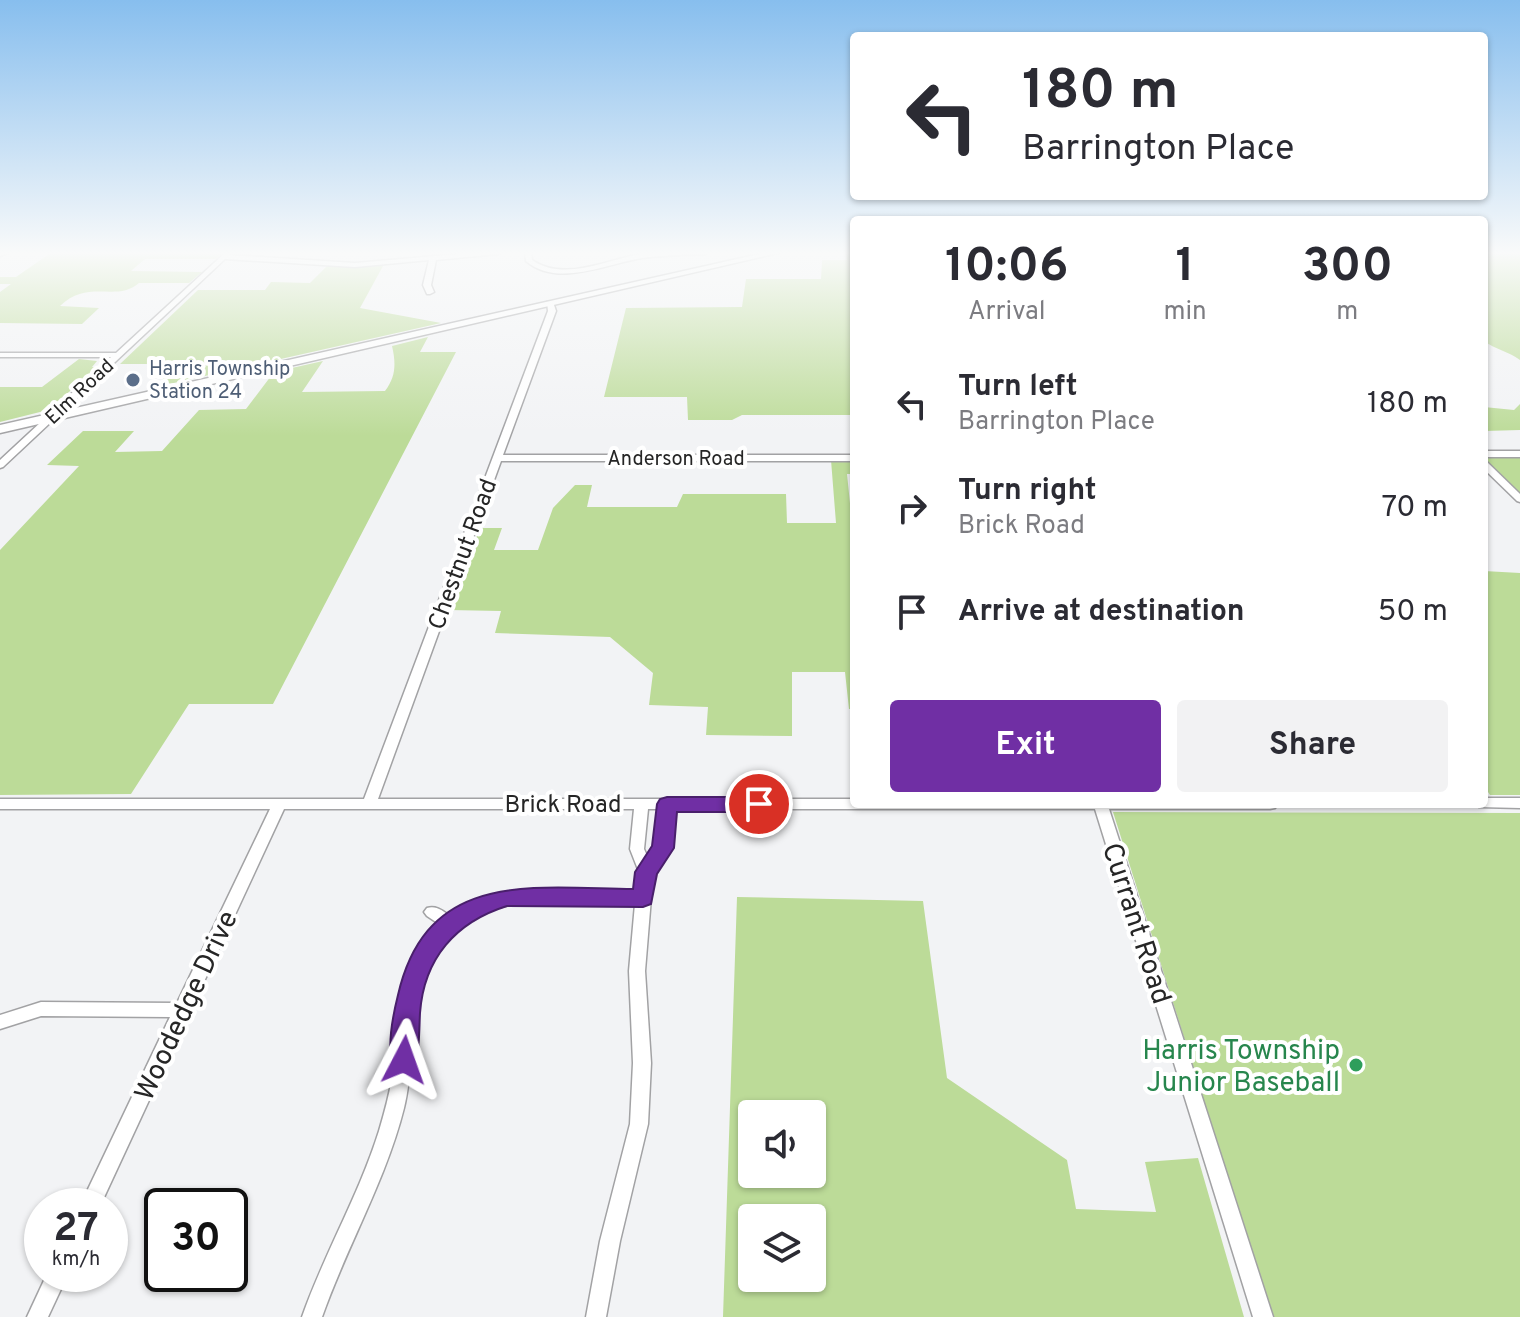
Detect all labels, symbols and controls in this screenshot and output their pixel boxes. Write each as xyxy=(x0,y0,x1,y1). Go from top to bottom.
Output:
text: 180 m xyxy=(1022,58,1179,128)
icon: left xyxy=(890,64,994,168)
text: Barrington Place xyxy=(1022,127,1294,173)
text: 10:06 xyxy=(945,238,1068,298)
text: 1 xyxy=(1175,238,1195,298)
text: 300 xyxy=(1302,238,1393,298)
text: Arrival xyxy=(968,296,1045,329)
text: min xyxy=(1163,296,1207,329)
text: m xyxy=(1336,296,1358,329)
street label: Elm Road xyxy=(40,354,120,431)
place label: Harris Township Station 24 xyxy=(149,357,290,406)
text: Turn left xyxy=(958,369,1078,406)
marker: Harris Township Station 24 xyxy=(124,371,142,389)
icon: left xyxy=(890,382,934,426)
text: 180 m xyxy=(1367,386,1448,423)
text: Barrington Place xyxy=(958,406,1155,439)
street label: Anderson Road xyxy=(607,447,745,473)
text: Turn right xyxy=(958,473,1096,510)
street label: Chestnut Road xyxy=(423,475,505,634)
icon: right xyxy=(890,486,934,530)
text: 70 m xyxy=(1382,490,1448,527)
text: Brick Road xyxy=(958,510,1085,543)
icon: arrive xyxy=(890,590,934,634)
text: Arrive at destination xyxy=(958,594,1244,631)
text: 50 m xyxy=(1378,594,1448,631)
button: Exit xyxy=(890,700,1161,792)
button: Share xyxy=(1177,700,1448,792)
pin xyxy=(725,770,793,838)
icon: arrive xyxy=(737,782,781,826)
street label: Brick Road xyxy=(504,791,622,821)
street label: Currant Road xyxy=(1092,839,1178,1009)
street label: Woodedge Drive xyxy=(128,905,248,1107)
position arrow xyxy=(362,1018,446,1102)
place label: Harris Township Junior Baseball xyxy=(1142,1034,1340,1102)
marker: Harris Township Junior Baseball xyxy=(1347,1056,1365,1074)
map controls xyxy=(738,1100,826,1292)
button: sound xyxy=(738,1100,826,1188)
speed limit sign: 30 xyxy=(144,1188,248,1292)
button: layers xyxy=(738,1204,826,1292)
text: 27 xyxy=(53,1205,99,1255)
text: km/h xyxy=(52,1247,100,1273)

